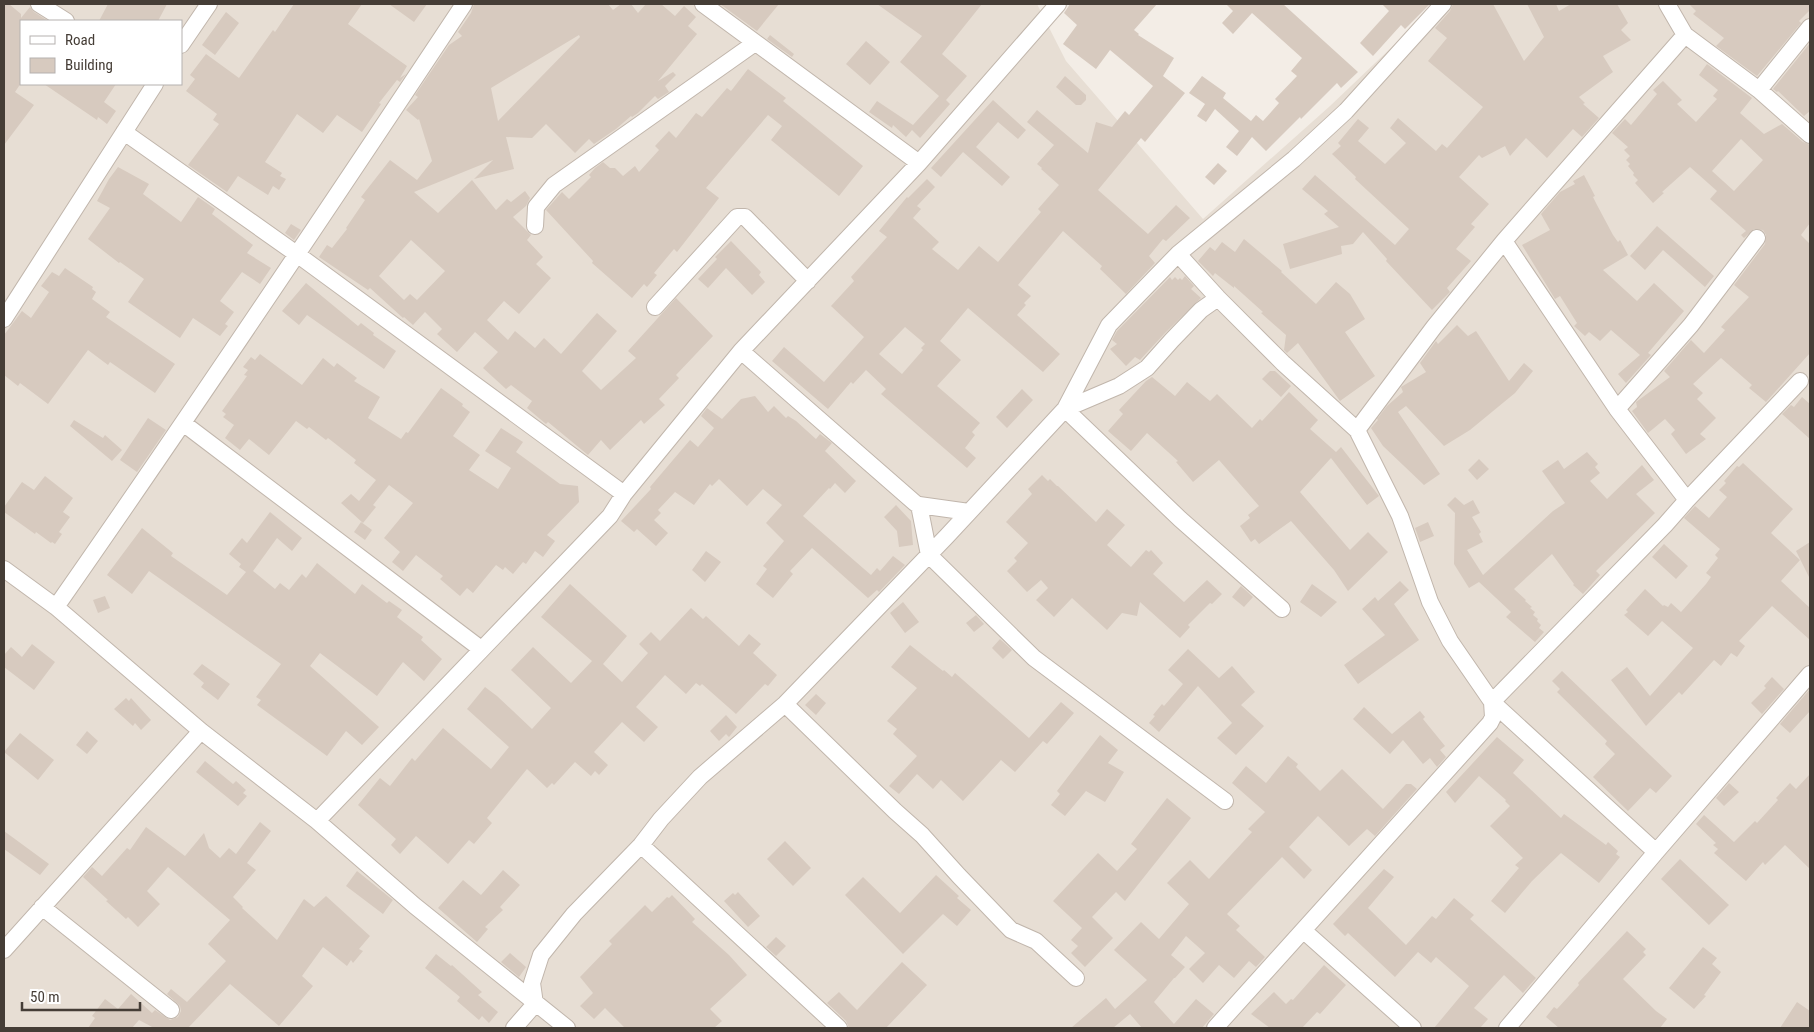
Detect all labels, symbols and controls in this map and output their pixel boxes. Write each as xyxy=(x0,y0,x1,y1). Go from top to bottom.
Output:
legend xyxy=(20,20,182,85)
text: Road xyxy=(65,31,95,49)
text: Building xyxy=(65,56,113,74)
scale bar xyxy=(22,980,140,1012)
text: 50 m xyxy=(30,988,60,1006)

